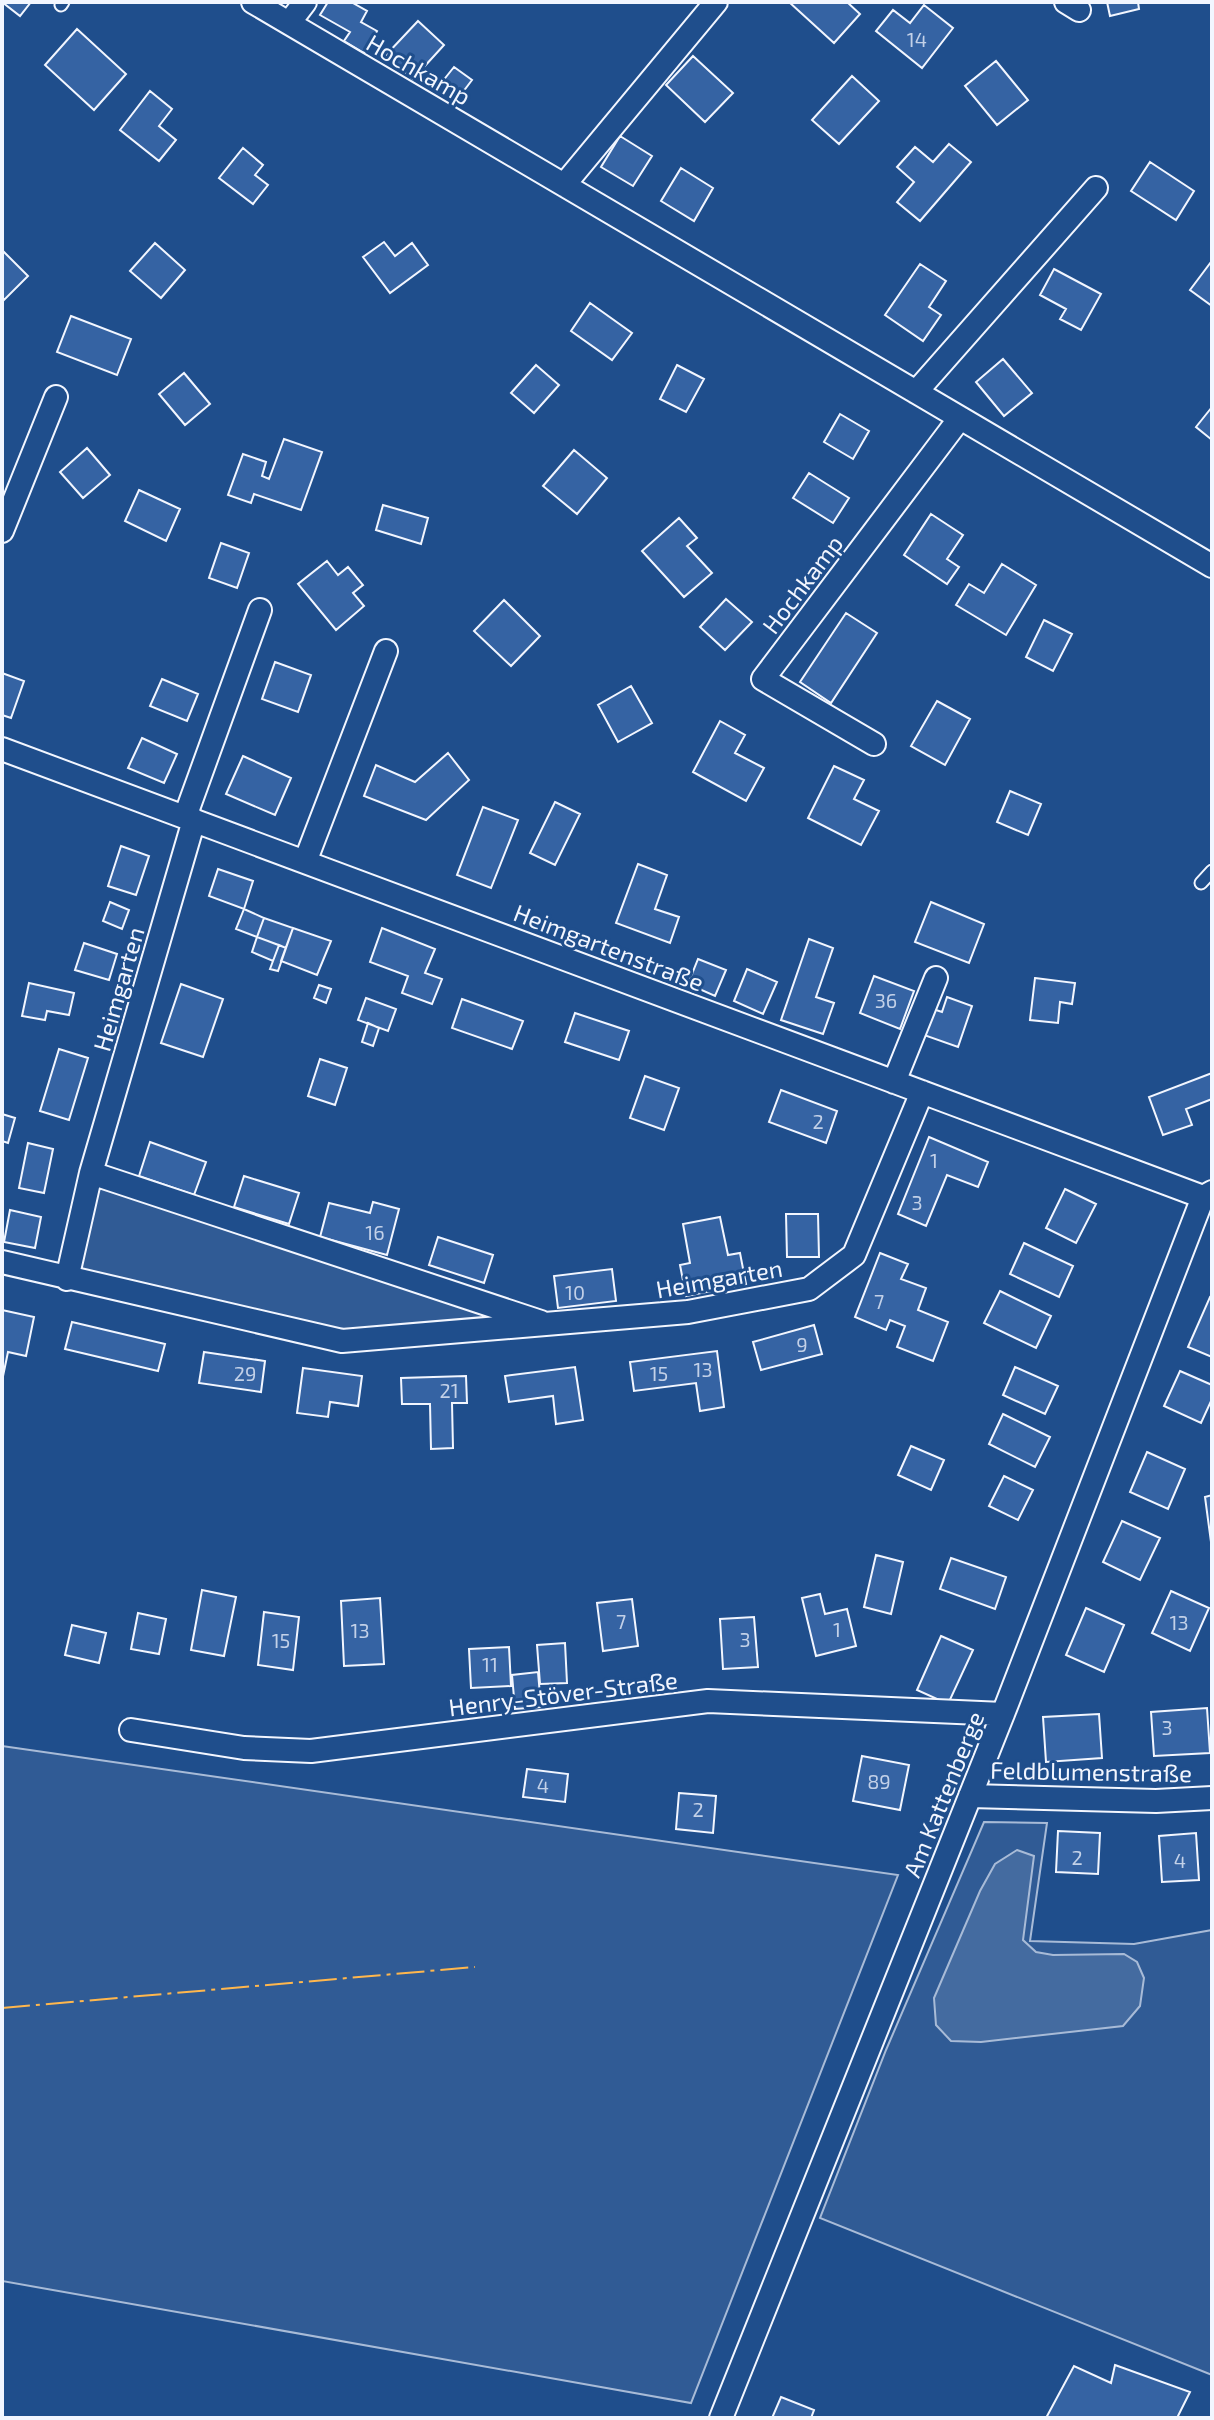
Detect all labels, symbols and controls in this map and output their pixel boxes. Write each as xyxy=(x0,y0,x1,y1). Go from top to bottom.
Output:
house number: 14 xyxy=(907,27,927,51)
street label: Hochkamp xyxy=(362,28,476,110)
street label: Hochkamp xyxy=(756,529,848,639)
street label: Heimgartenstraße xyxy=(510,897,708,997)
street label: Heimgarten xyxy=(86,924,150,1054)
house number: 36 xyxy=(875,988,897,1012)
house number: 2 xyxy=(812,1109,824,1133)
house number: 1 xyxy=(930,1148,938,1172)
house number: 3 xyxy=(911,1190,923,1214)
house number: 16 xyxy=(365,1220,385,1244)
street label: Heimgarten xyxy=(653,1253,785,1303)
house number: 10 xyxy=(565,1280,585,1304)
house number: 7 xyxy=(874,1289,884,1313)
house number: 9 xyxy=(796,1332,808,1356)
house number: 13 xyxy=(693,1357,713,1381)
house number: 29 xyxy=(234,1361,256,1385)
house number: 15 xyxy=(650,1361,668,1385)
house number: 21 xyxy=(439,1378,459,1402)
house number: 7 xyxy=(616,1609,626,1633)
house number: 13 xyxy=(1169,1610,1189,1634)
house number: 1 xyxy=(833,1617,841,1641)
house number: 13 xyxy=(350,1618,370,1642)
house number: 3 xyxy=(739,1627,751,1651)
house number: 15 xyxy=(272,1628,290,1652)
house number: 11 xyxy=(482,1652,498,1676)
street label: Henry-Stöver-Straße xyxy=(447,1665,679,1721)
street label: Am Kattenberge xyxy=(897,1707,989,1881)
house number: 3 xyxy=(1161,1715,1173,1739)
street label: Feldblumenstraße xyxy=(990,1755,1192,1787)
house number: 89 xyxy=(867,1769,891,1793)
house number: 4 xyxy=(537,1773,549,1797)
house number: 2 xyxy=(692,1797,704,1821)
house number: 2 xyxy=(1071,1845,1083,1869)
house number: 4 xyxy=(1174,1848,1186,1872)

